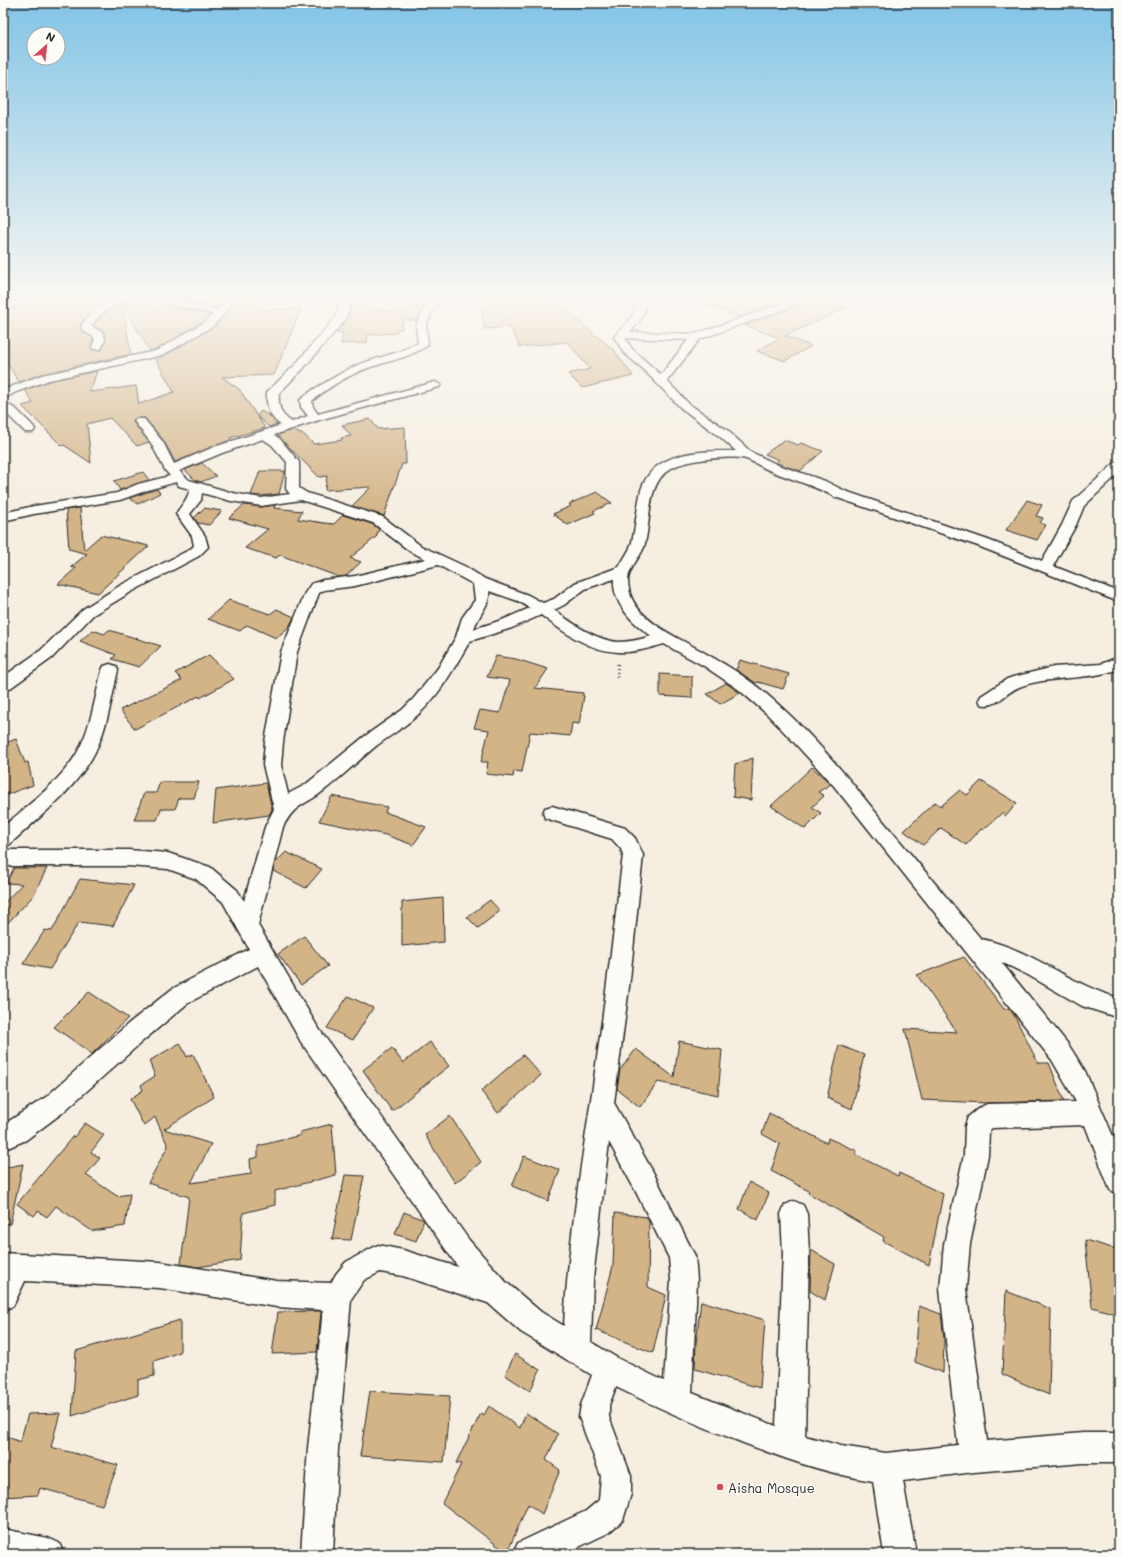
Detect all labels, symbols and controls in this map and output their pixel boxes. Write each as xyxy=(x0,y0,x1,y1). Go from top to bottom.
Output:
north arrow xyxy=(26,26,66,66)
text: N xyxy=(44,28,58,45)
place label: Aisha Mosque xyxy=(728,1479,815,1496)
marker: Aisha Mosque xyxy=(715,1482,725,1492)

